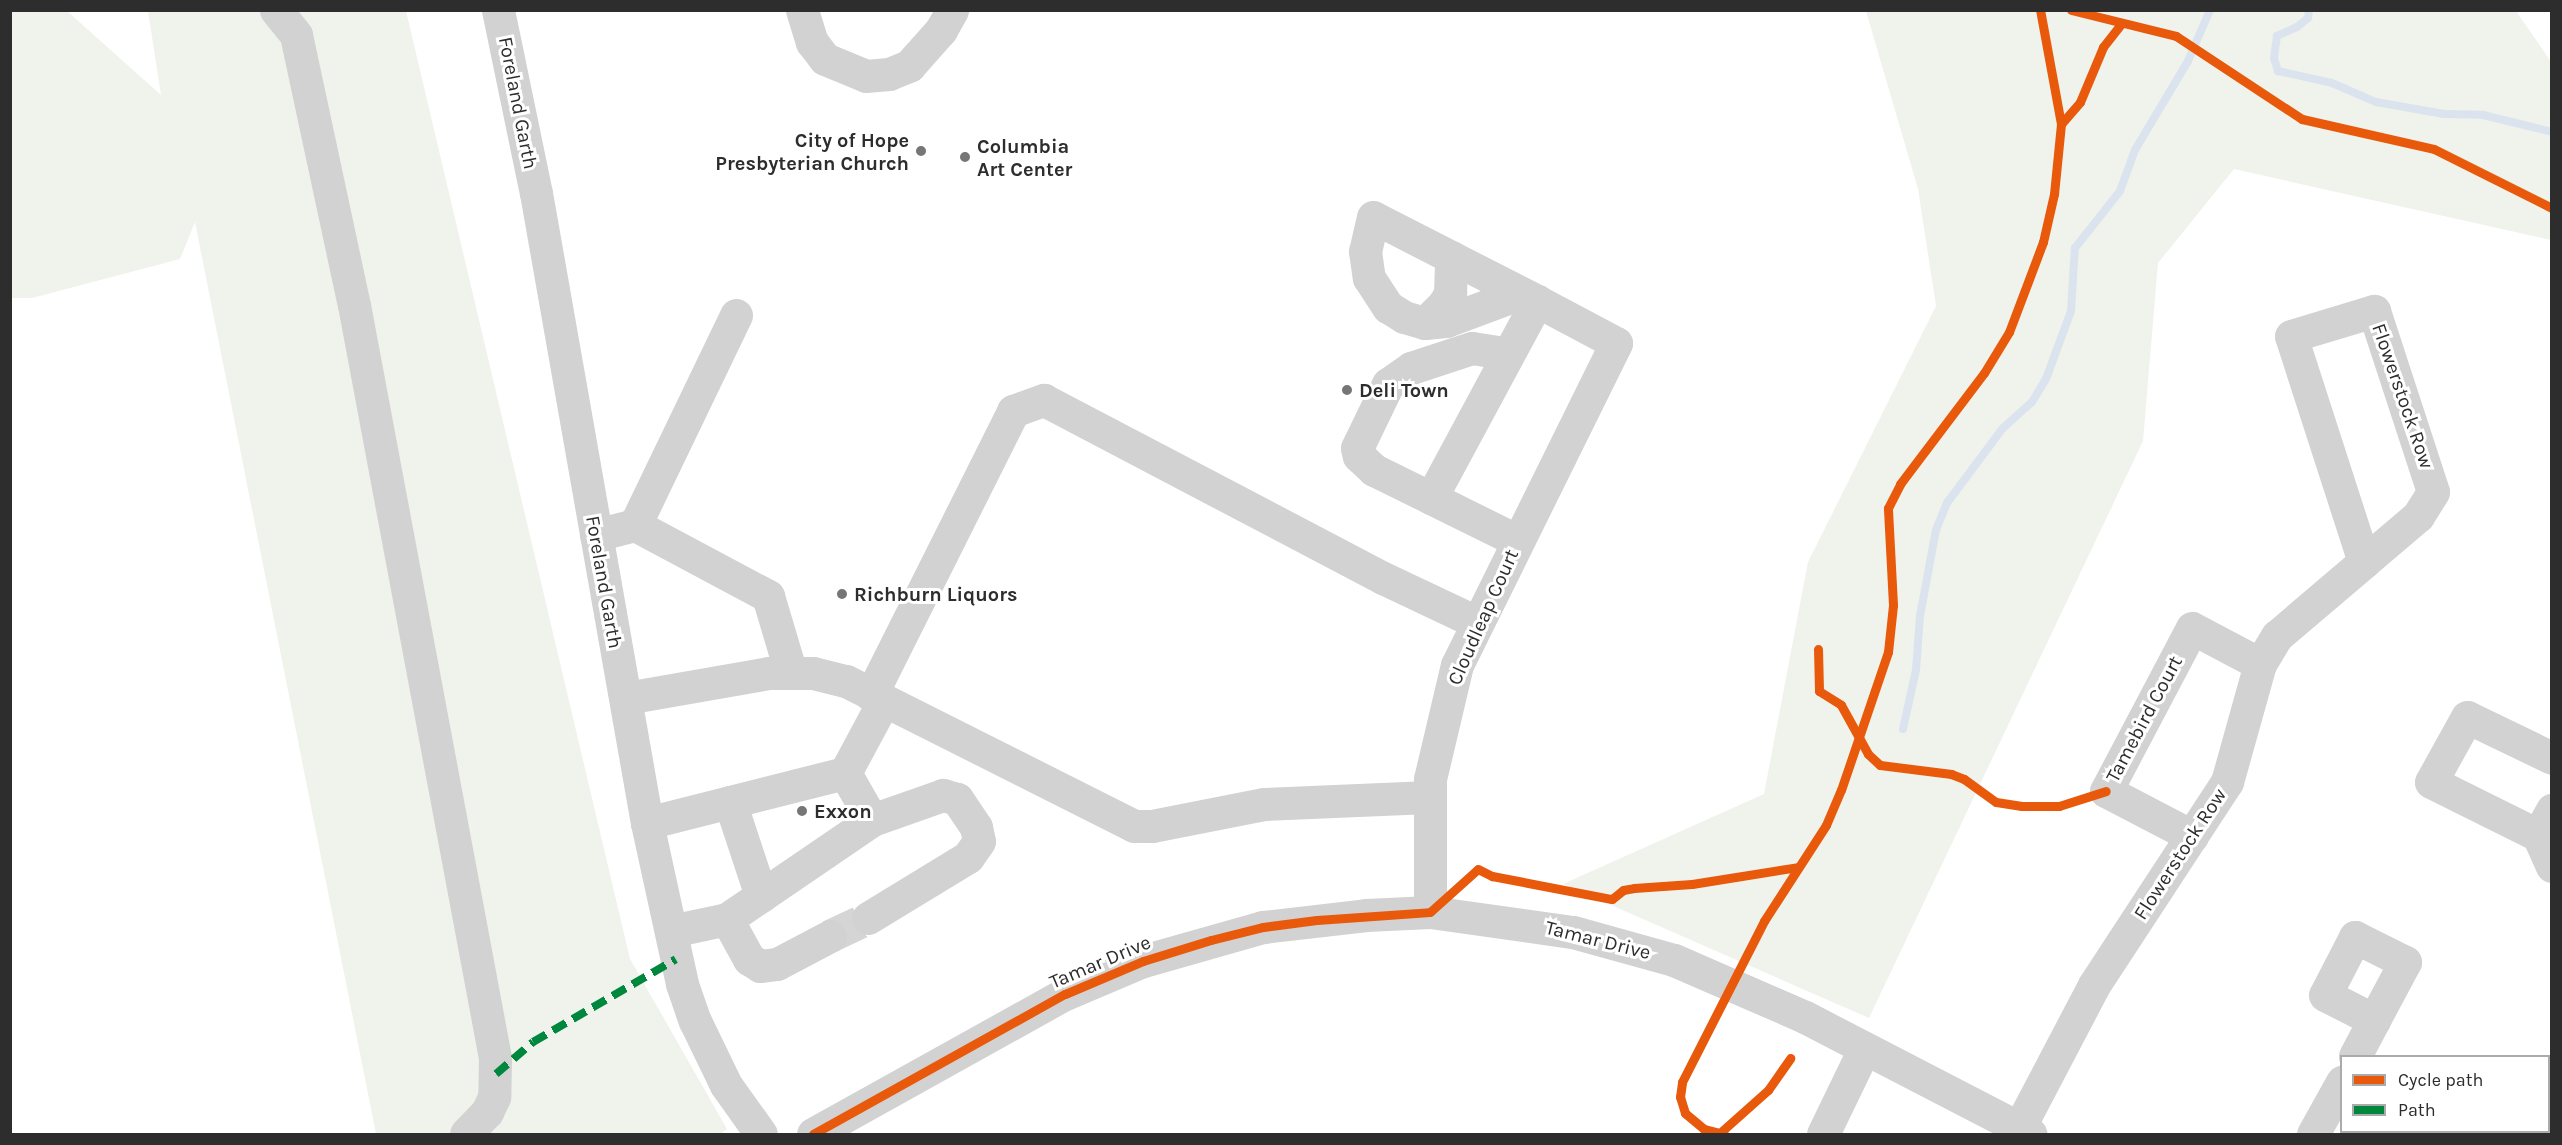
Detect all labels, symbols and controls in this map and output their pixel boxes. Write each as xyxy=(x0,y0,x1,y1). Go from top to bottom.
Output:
street label: Foreland Garth xyxy=(493,35,543,171)
place label: City of Hope Presbyterian Church xyxy=(715,128,909,175)
place label: Columbia Art Center xyxy=(977,134,1072,181)
marker: City of Hope Presbyterian Church xyxy=(914,144,928,158)
marker: Columbia Art Center xyxy=(958,150,972,164)
street label: Flowerstock Row xyxy=(2367,320,2439,472)
place label: Deli Town xyxy=(1359,378,1449,402)
marker: Deli Town xyxy=(1340,383,1354,397)
street label: Foreland Garth xyxy=(581,514,627,650)
street label: Cloudleap Court xyxy=(1442,545,1524,689)
place label: Richburn Liquors xyxy=(854,582,1018,606)
marker: Richburn Liquors xyxy=(835,587,849,601)
street label: Tamebird Court xyxy=(2101,652,2187,786)
street label: Flowerstock Row xyxy=(2129,784,2231,924)
place label: Exxon xyxy=(814,799,872,823)
marker: Exxon xyxy=(795,804,809,818)
street label: Tamar Drive xyxy=(1543,915,1653,965)
street label: Tamar Drive xyxy=(1046,930,1154,994)
legend xyxy=(2340,1055,2550,1133)
text: Cycle path xyxy=(2398,1069,2483,1091)
text: Path xyxy=(2398,1099,2436,1121)

